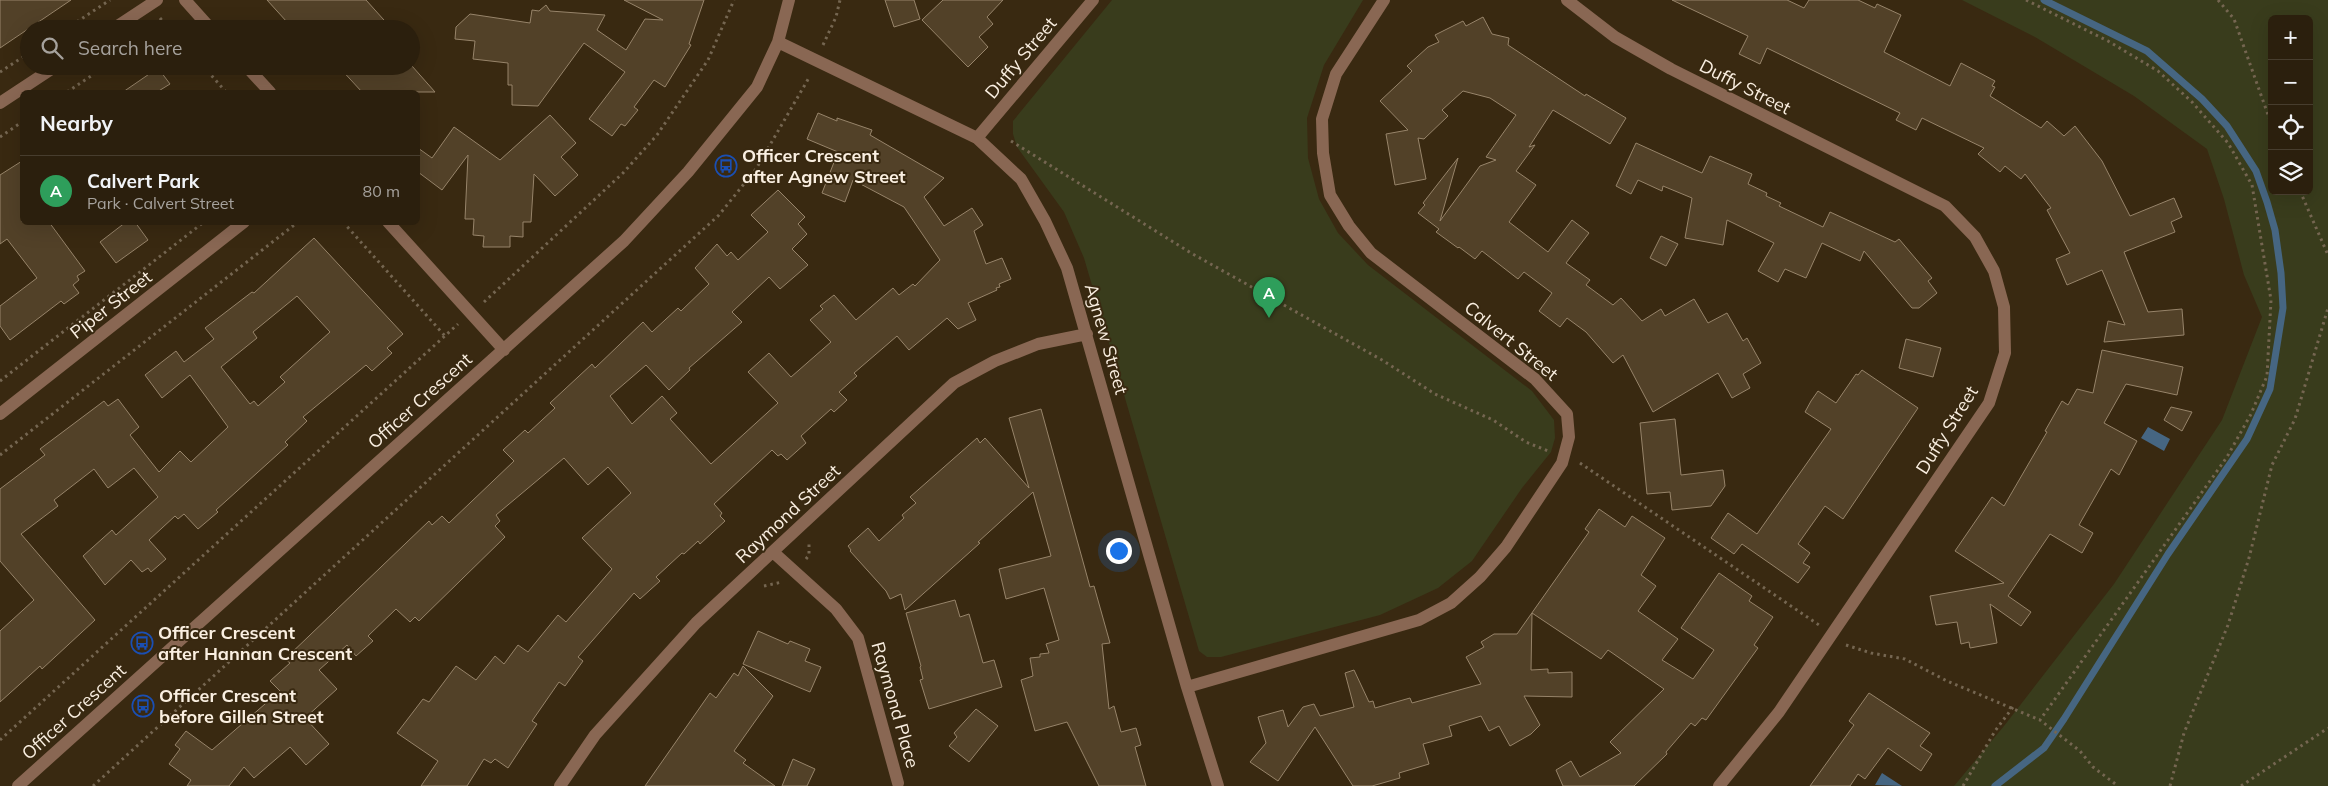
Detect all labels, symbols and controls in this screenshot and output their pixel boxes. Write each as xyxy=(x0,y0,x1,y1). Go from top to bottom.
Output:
street label: Duffy Street xyxy=(980,12,1061,103)
map controls xyxy=(2268,15,2313,195)
button: + xyxy=(2268,15,2313,60)
search box xyxy=(20,20,420,75)
icon: search xyxy=(38,34,66,62)
text: Search here xyxy=(78,36,182,60)
street label: Duffy Street xyxy=(1696,54,1795,119)
button: − xyxy=(2268,60,2313,105)
button: locate xyxy=(2268,105,2313,150)
text: Nearby xyxy=(40,110,113,136)
place label: Officer Crescent after Agnew Street xyxy=(742,144,906,188)
button: layers xyxy=(2268,150,2313,195)
bus stop icon: Officer Crescent after Agnew Street xyxy=(714,154,738,178)
text: Calvert Park xyxy=(87,169,199,193)
text: A xyxy=(50,181,62,201)
text: 80 m xyxy=(363,181,400,201)
text: Park · Calvert Street xyxy=(87,193,234,213)
street label: Piper Street xyxy=(65,265,156,344)
pin: A xyxy=(1253,277,1285,318)
street label: Agnew Street xyxy=(1080,281,1133,397)
street label: Calvert Street xyxy=(1460,296,1563,385)
street label: Officer Crescent xyxy=(363,348,477,454)
street label: Duffy Street xyxy=(1910,381,1983,478)
street label: Raymond Street xyxy=(731,459,845,568)
your location xyxy=(1106,538,1132,564)
place label: Officer Crescent after Hannan Crescent xyxy=(158,621,352,665)
bus stop icon: Officer Crescent after Hannan Crescent xyxy=(130,631,154,655)
street label: Raymond Place xyxy=(866,639,924,771)
street label: Officer Crescent xyxy=(17,659,131,765)
place label: Officer Crescent before Gillen Street xyxy=(159,684,324,728)
bus stop icon: Officer Crescent before Gillen Street xyxy=(131,694,155,718)

